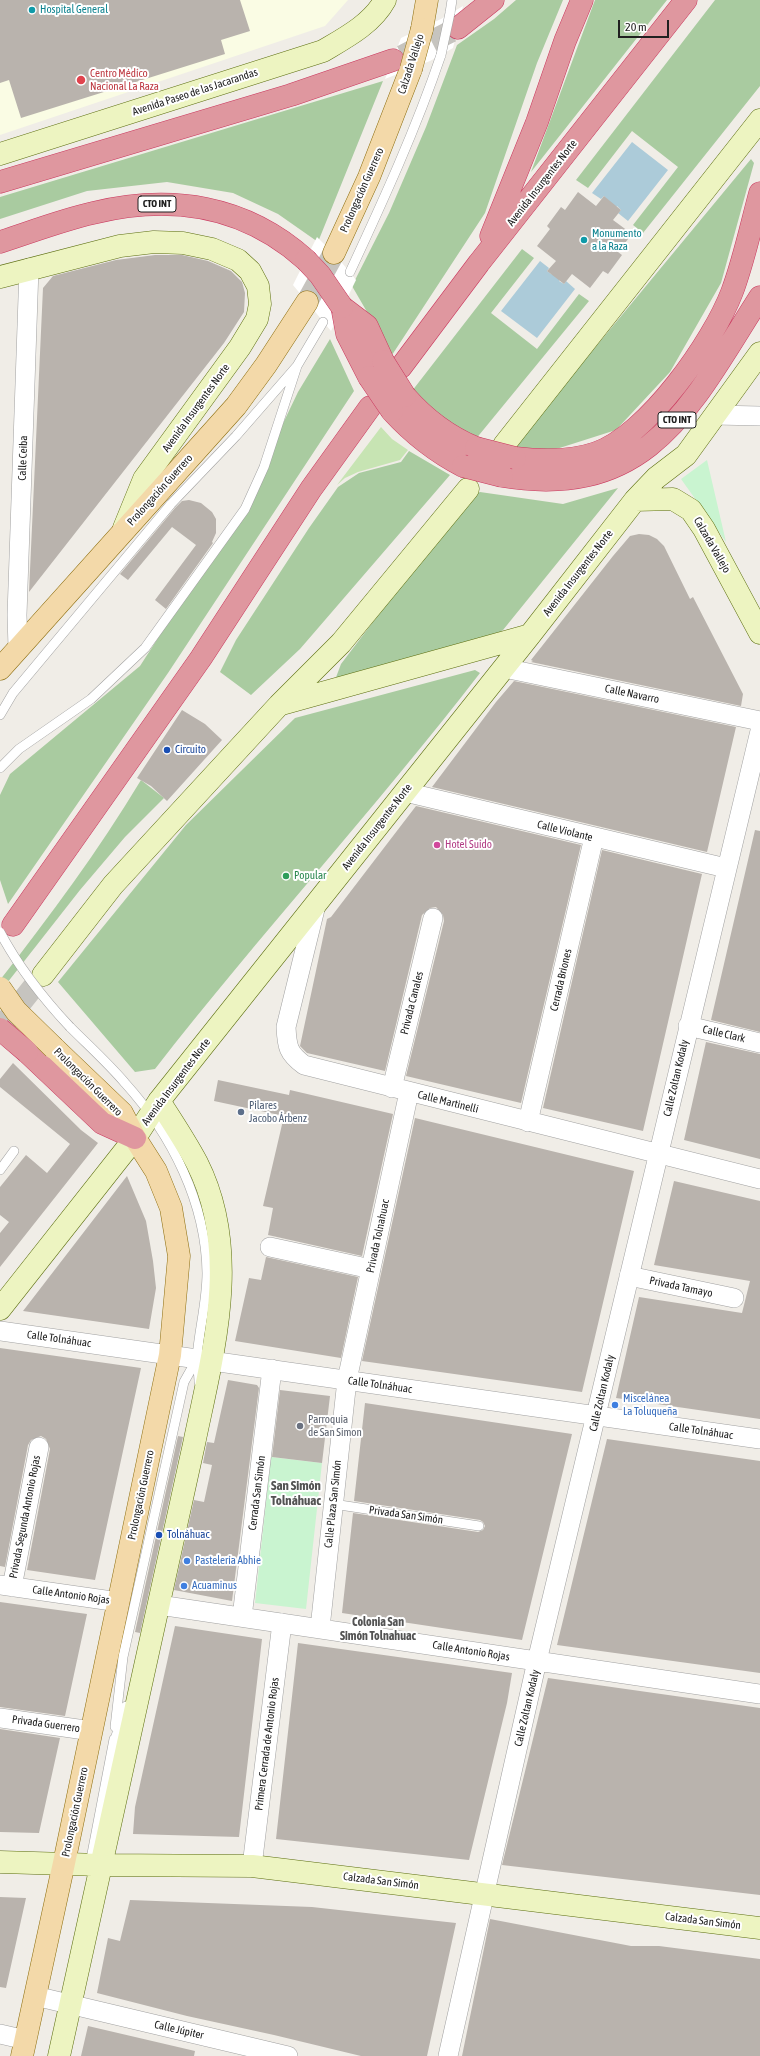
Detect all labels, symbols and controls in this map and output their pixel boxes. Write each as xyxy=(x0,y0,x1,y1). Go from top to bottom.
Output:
place label: Hospital General xyxy=(40,3,108,17)
marker: Hospital General xyxy=(27,5,37,15)
scale bar xyxy=(620,12,671,38)
text: 20 m xyxy=(625,20,647,34)
street label: Calzada Vallejo xyxy=(395,32,427,96)
street label: Avenida Paseo de las Jacarandas xyxy=(131,65,259,119)
place label: Centro Médico Nacional La Raza xyxy=(90,67,159,93)
marker: Centro Médico Nacional La Raza xyxy=(75,74,87,86)
street label: Avenida Insurgentes Norte xyxy=(504,137,580,229)
street label: Prolongación Guerrero xyxy=(337,146,387,234)
road number: CTO INT xyxy=(138,196,176,212)
place label: Monumento a la Raza xyxy=(592,227,642,253)
marker: Monumento a la Raza xyxy=(579,235,589,245)
street label: Avenida Insurgentes Norte xyxy=(160,361,232,455)
road number: CTO INT xyxy=(658,412,696,428)
street label: Calle Ceiba xyxy=(16,435,30,481)
street label: Prolongación Guerrero xyxy=(125,452,195,528)
street label: Calzada Vallejo xyxy=(691,515,733,575)
street label: Avenida Insurgentes Norte xyxy=(540,527,616,619)
street label: Calle Navarro xyxy=(604,682,660,706)
place label: Circuito xyxy=(175,743,206,757)
marker: Circuito xyxy=(162,745,172,755)
street label: Avenida Insurgentes Norte xyxy=(339,781,415,873)
street label: Calle Violante xyxy=(536,818,594,844)
place label: Hotel Suido xyxy=(445,838,492,852)
marker: Hotel Suido xyxy=(432,840,442,850)
place label: Popular xyxy=(294,869,326,883)
marker: Popular xyxy=(281,871,291,881)
street label: Cerrada Briones xyxy=(547,948,575,1012)
street label: Privada Canales xyxy=(398,970,426,1036)
street label: Calle Clark xyxy=(701,1023,747,1045)
street label: Avenida Insurgentes Norte xyxy=(139,1036,213,1128)
street label: Calle Zoltan Kodaly xyxy=(661,1038,691,1118)
street label: Prolongación Guerrero xyxy=(51,1045,125,1119)
street label: Calle Martinelli xyxy=(416,1088,480,1116)
place label: Pilares Jacobo Árbenz xyxy=(249,1099,307,1125)
marker: Pilares Jacobo Árbenz xyxy=(236,1107,246,1117)
street label: Privada Tolnahuac xyxy=(364,1198,392,1274)
street label: Privada Tamayo xyxy=(648,1274,714,1300)
street label: Calle Tolnáhuac xyxy=(26,1328,92,1350)
street label: Calle Zoltan Kodaly xyxy=(587,1353,617,1433)
street label: Calle Tolnáhuac xyxy=(347,1374,413,1396)
place label: Miscelánea La Toluqueña xyxy=(623,1392,677,1418)
marker: Miscelánea La Toluqueña xyxy=(610,1400,620,1410)
place label: Parroquia de San Simon xyxy=(308,1413,362,1439)
street label: Calle Tolnáhuac xyxy=(668,1420,734,1442)
marker: Parroquia de San Simon xyxy=(295,1421,305,1431)
street label: Prolongación Guerrero xyxy=(125,1449,157,1541)
street label: Privada Segunda Antonio Rojas xyxy=(7,1454,43,1580)
street label: Cerrada San Simón xyxy=(246,1455,268,1531)
street label: Calle Plaza San Simón xyxy=(322,1459,344,1549)
district label: San Simón Tolnáhuac xyxy=(271,1478,321,1509)
street label: Privada San Simón xyxy=(368,1503,444,1527)
place label: Tolnáhuac xyxy=(167,1528,210,1542)
marker: Tolnáhuac xyxy=(154,1530,164,1540)
place label: Pastelería Abhie xyxy=(195,1554,261,1568)
marker: Pastelería Abhie xyxy=(182,1556,192,1566)
place label: Acuaminus xyxy=(192,1579,237,1593)
marker: Acuaminus xyxy=(179,1581,189,1591)
street label: Calle Antonio Rojas xyxy=(31,1583,111,1607)
district label: Colonia San Simón Tolnahuac xyxy=(340,1615,416,1643)
street label: Calle Antonio Rojas xyxy=(431,1638,511,1664)
street label: Calle Zoltan Kodaly xyxy=(512,1668,542,1748)
street label: Primera Cerrada de Antonio Rojas xyxy=(252,1677,282,1811)
street label: Privada Guerrero xyxy=(11,1713,81,1735)
street label: Prolongación Guerrero xyxy=(59,1766,91,1858)
street label: Calzada San Simón xyxy=(342,1870,420,1892)
street label: Calzada San Simón xyxy=(664,1910,742,1932)
street label: Calle Júpiter xyxy=(153,2018,205,2042)

